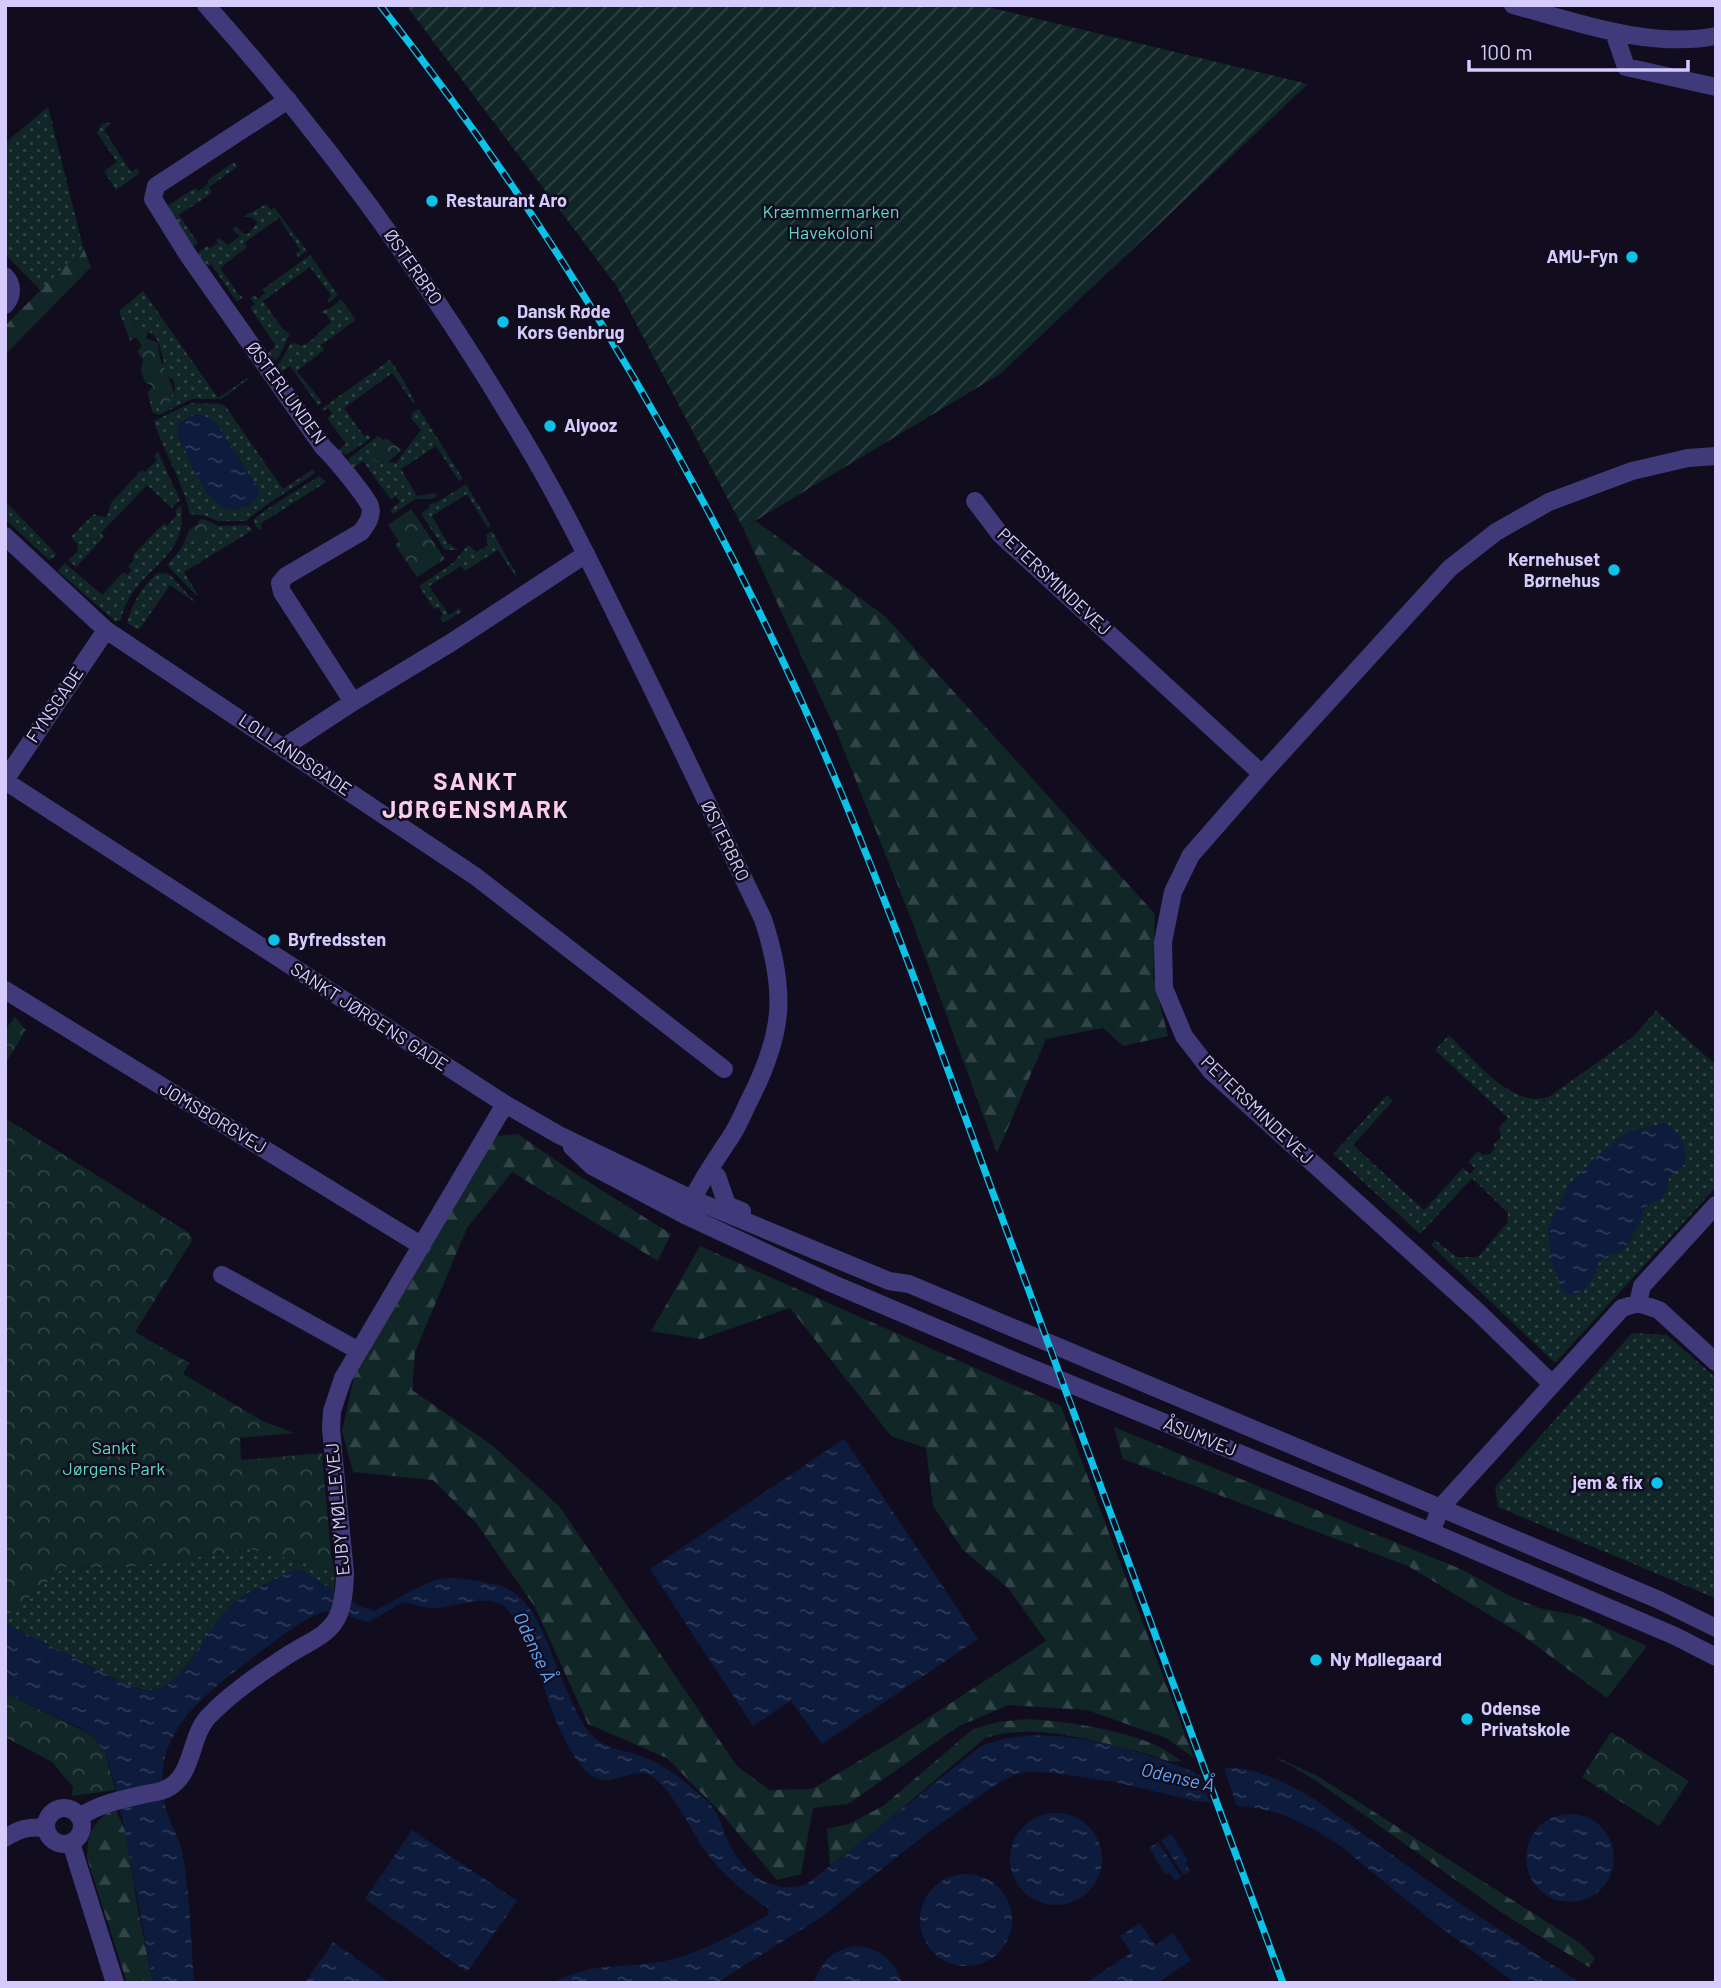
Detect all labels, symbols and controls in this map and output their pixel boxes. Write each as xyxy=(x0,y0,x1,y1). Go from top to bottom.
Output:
scale bar xyxy=(1469,28,1688,72)
text: 100 m xyxy=(1480,39,1533,64)
place label: Restaurant Aro xyxy=(446,189,567,211)
marker: Restaurant Aro xyxy=(424,193,440,209)
park label: Kræmmermarken Havekoloni xyxy=(763,200,899,243)
street label: ØSTERBRO xyxy=(380,224,448,308)
place label: AMU-Fyn xyxy=(1546,245,1618,267)
marker: AMU-Fyn xyxy=(1624,249,1640,265)
place label: Dansk Røde Kors Genbrug xyxy=(517,300,625,343)
marker: Dansk Røde Kors Genbrug xyxy=(495,314,511,330)
street label: ØSTERLUNDEN xyxy=(242,337,331,448)
place label: Alyooz xyxy=(564,414,617,436)
marker: Alyooz xyxy=(542,418,558,434)
street label: PETERSMINDEVEJ xyxy=(993,523,1116,640)
place label: Kernehuset Børnehus xyxy=(1508,548,1600,591)
marker: Kernehuset Børnehus xyxy=(1606,562,1622,578)
street label: FYNSGADE xyxy=(21,662,88,747)
street label: LOLLANDSGADE xyxy=(235,708,356,800)
district label: SANKT JØRGENSMARK xyxy=(382,766,570,823)
street label: ØSTERBRO xyxy=(697,797,755,884)
place label: Byfredssten xyxy=(288,928,386,950)
marker: Byfredssten xyxy=(266,932,282,948)
street label: SANKT JØRGENS GADE xyxy=(287,957,452,1075)
street label: PETERSMINDEVEJ xyxy=(1197,1050,1318,1168)
street label: JOMSBORGVEJ xyxy=(156,1077,271,1158)
street label: ÅSUMVEJ xyxy=(1161,1411,1240,1461)
park label: Sankt Jørgens Park xyxy=(63,1436,165,1479)
street label: EJBY MØLLEVEJ xyxy=(320,1442,354,1576)
place label: jem & fix xyxy=(1570,1471,1643,1493)
marker: jem & fix xyxy=(1649,1475,1665,1491)
water label: Odense Å xyxy=(509,1608,562,1686)
place label: Ny Møllegaard xyxy=(1330,1648,1442,1670)
marker: Ny Møllegaard xyxy=(1308,1652,1324,1668)
place label: Odense Privatskole xyxy=(1481,1697,1570,1740)
marker: Odense Privatskole xyxy=(1459,1711,1475,1727)
water label: Odense Å xyxy=(1139,1757,1217,1796)

